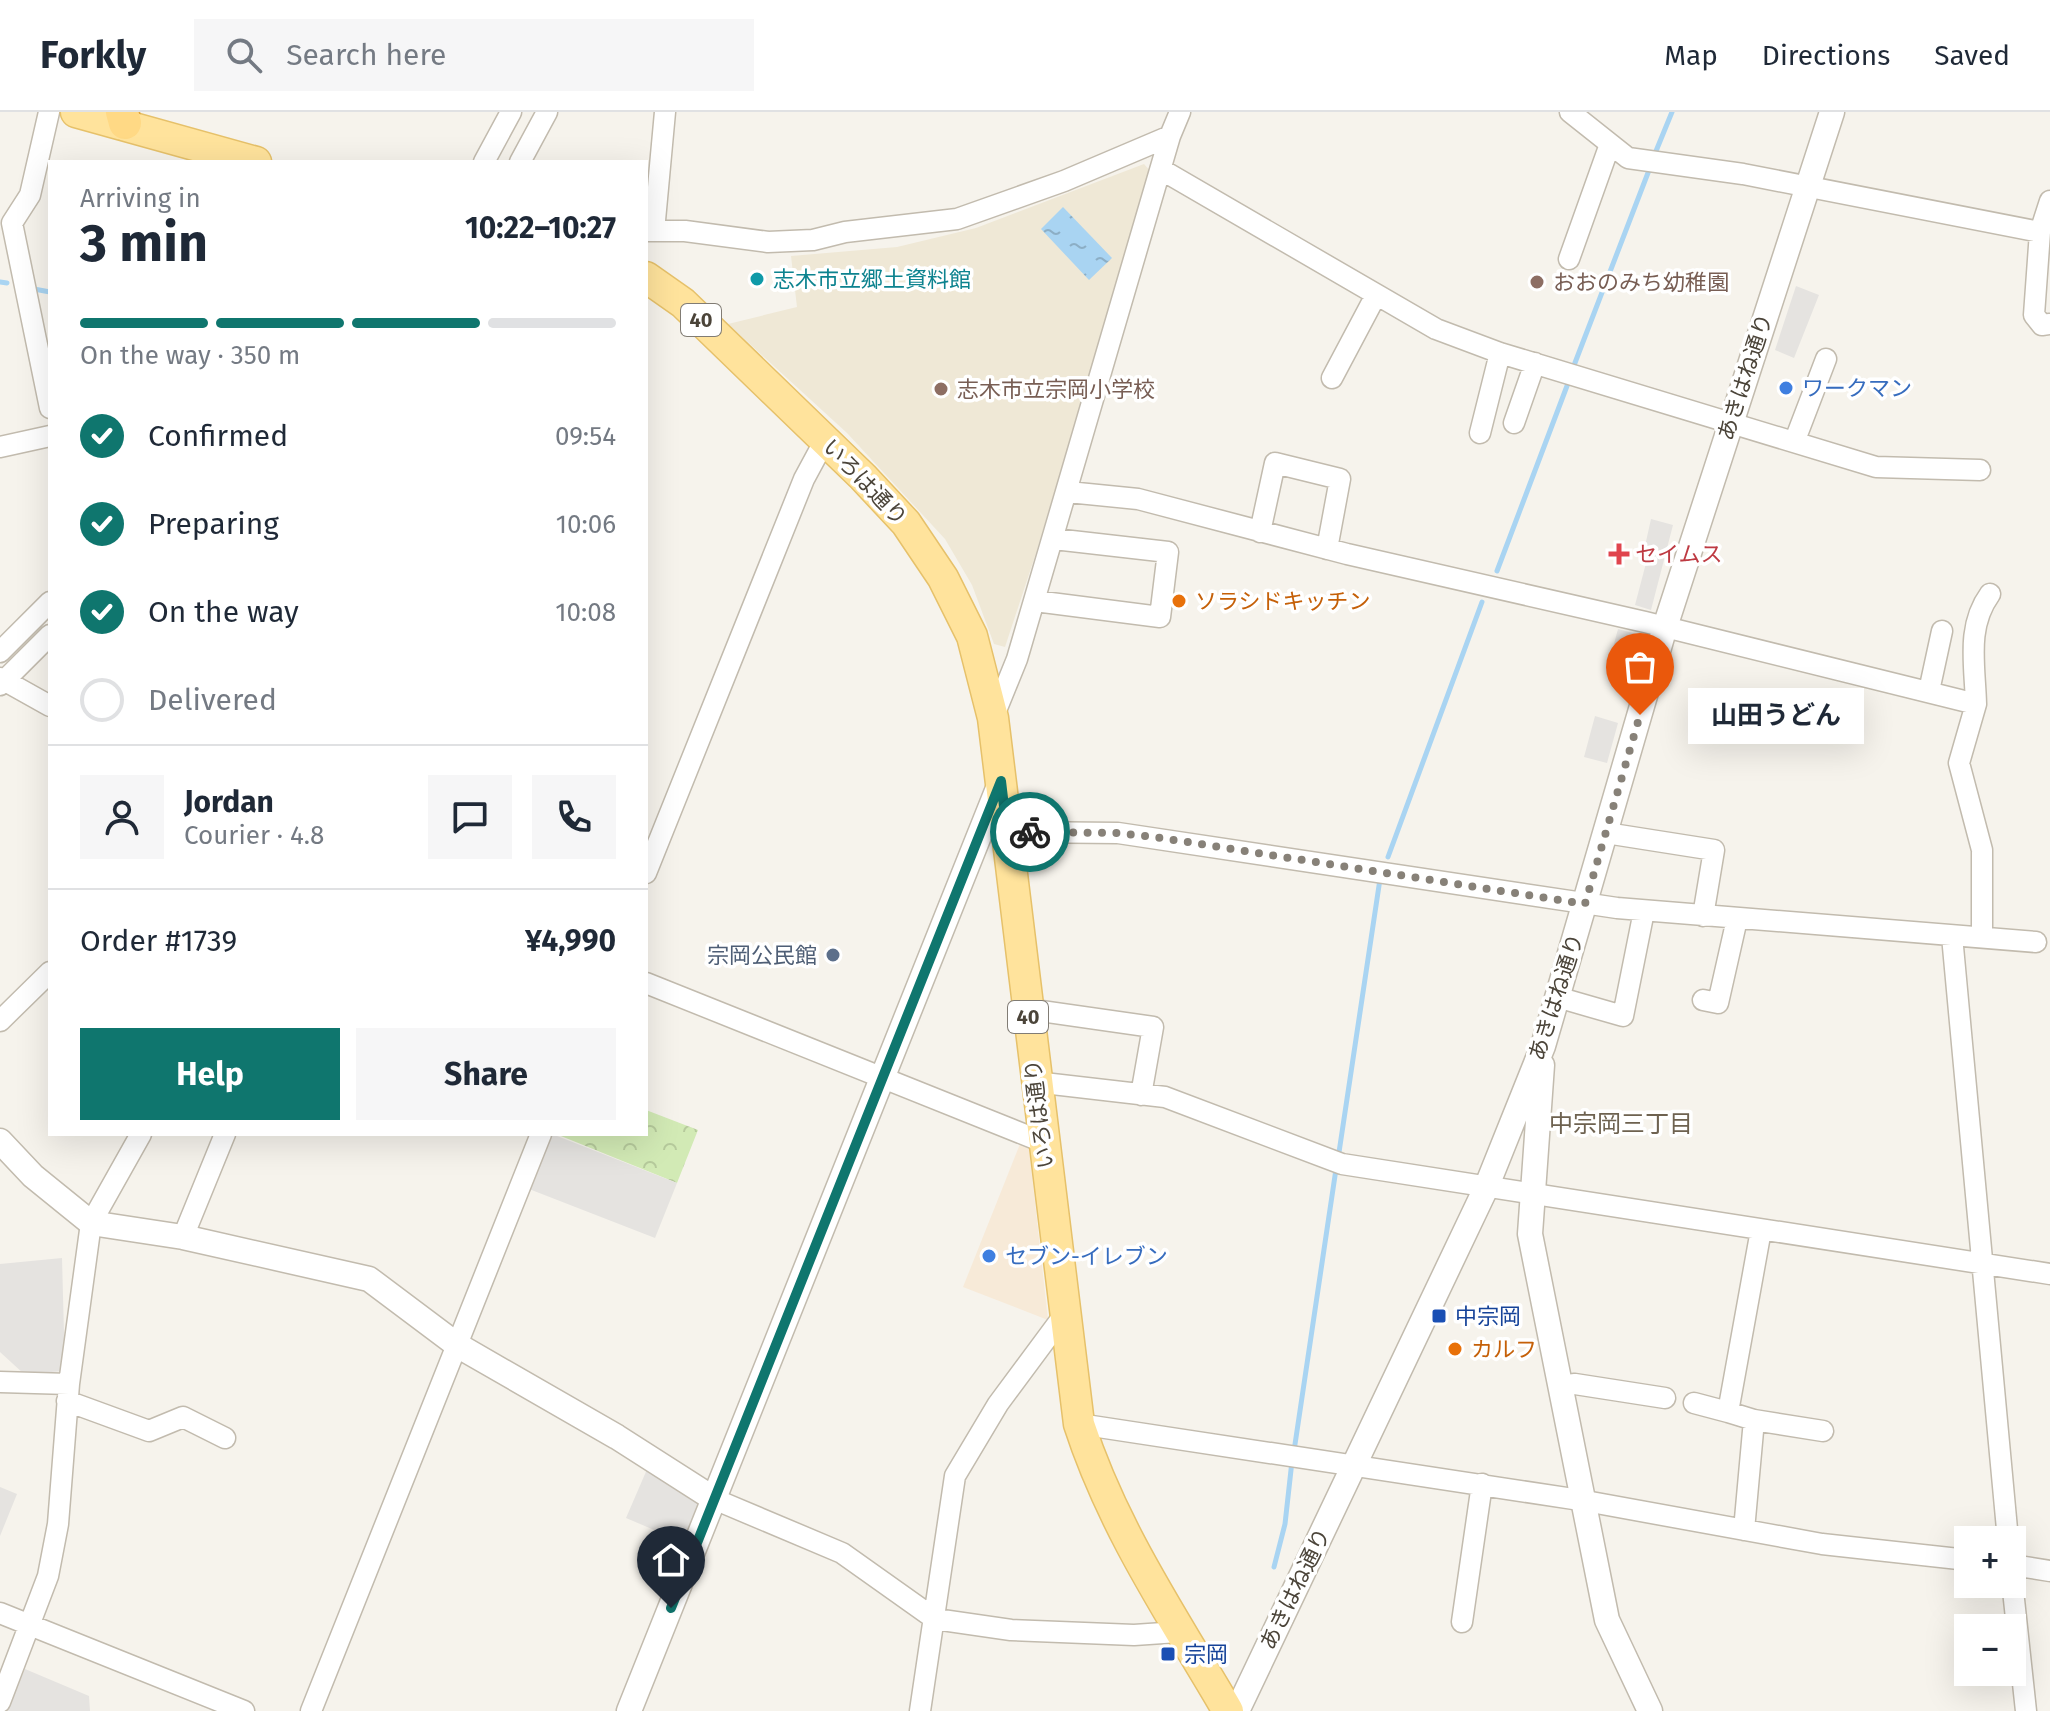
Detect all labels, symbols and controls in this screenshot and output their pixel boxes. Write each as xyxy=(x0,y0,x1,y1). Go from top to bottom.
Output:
search box xyxy=(194,19,754,91)
text: Forkly xyxy=(40,32,146,78)
icon: search xyxy=(222,33,266,77)
text: Search here xyxy=(286,37,446,73)
text: Map xyxy=(1664,39,1718,72)
text: Directions xyxy=(1762,39,1890,72)
text: Saved xyxy=(1934,39,2010,72)
text: Arriving in xyxy=(80,183,201,214)
text: 10:22–10:27 xyxy=(465,210,616,246)
text: 3 min xyxy=(80,212,208,275)
place label: 志木市立郷土資料館 xyxy=(773,266,971,293)
place label: おおのみち幼稚園 xyxy=(1553,269,1729,296)
marker: 志木市立郷土資料館 xyxy=(748,270,766,288)
marker: おおのみち幼稚園 xyxy=(1528,273,1546,291)
road number: 40 xyxy=(681,304,721,336)
street label: あきはね通り xyxy=(1712,310,1778,444)
text: On the way · 350 m xyxy=(80,340,300,371)
place label: ワークマン xyxy=(1802,375,1912,402)
place label: 志木市立宗岡小学校 xyxy=(957,376,1155,403)
marker: ワークマン xyxy=(1777,379,1795,397)
marker: 志木市立宗岡小学校 xyxy=(932,380,950,398)
icon: check xyxy=(80,414,124,458)
text: Confirmed xyxy=(148,418,288,454)
text: 09:54 xyxy=(555,421,616,452)
street label: いろは通り xyxy=(817,433,913,531)
icon: check xyxy=(80,502,124,546)
text: Preparing xyxy=(148,506,279,542)
text: 10:06 xyxy=(556,509,616,540)
place label: セイムス xyxy=(1635,541,1723,568)
marker: セイムス xyxy=(1610,545,1628,563)
place label: ソラシドキッチン xyxy=(1195,588,1371,615)
icon: check xyxy=(80,590,124,634)
marker: ソラシドキッチン xyxy=(1170,592,1188,610)
text: On the way xyxy=(148,594,299,630)
text: 10:08 xyxy=(555,597,616,628)
pin xyxy=(1606,633,1674,715)
icon: bag xyxy=(1618,645,1662,689)
text: Delivered xyxy=(148,682,277,718)
callout: 山田うどん xyxy=(1688,687,1864,743)
text: 山田うどん xyxy=(1711,700,1841,731)
button: person xyxy=(80,775,164,859)
button: chat xyxy=(428,775,512,859)
button: phone xyxy=(532,775,616,859)
text: Jordan xyxy=(184,784,274,820)
courier xyxy=(990,792,1070,872)
icon: bike xyxy=(1008,810,1052,854)
text: Courier · 4.8 xyxy=(184,820,324,851)
text: Order #1739 xyxy=(80,923,237,959)
text: ¥4,990 xyxy=(525,923,616,959)
street label: あきはね通り xyxy=(1523,930,1589,1064)
place label: 宗岡公民館 xyxy=(707,942,817,969)
marker: 宗岡公民館 xyxy=(824,946,842,964)
road number: 40 xyxy=(1008,1001,1048,1033)
button: Help xyxy=(80,1028,340,1120)
button: Share xyxy=(356,1028,616,1120)
street label: いろは通り xyxy=(1019,1058,1059,1170)
district label: 中宗岡三丁目 xyxy=(1549,1110,1693,1138)
place label: セブン-イレブン xyxy=(1005,1243,1168,1270)
marker: セブン-イレブン xyxy=(980,1247,998,1265)
place label: 中宗岡 xyxy=(1455,1303,1521,1330)
marker: 中宗岡 xyxy=(1430,1307,1448,1325)
place label: カルフ xyxy=(1471,1336,1537,1363)
marker: カルフ xyxy=(1446,1340,1464,1358)
street label: あきはね通り xyxy=(1254,1524,1336,1654)
pin xyxy=(637,1526,705,1608)
map controls xyxy=(1954,1526,2026,1686)
button: + xyxy=(1954,1526,2026,1598)
icon: home xyxy=(649,1538,693,1582)
button: − xyxy=(1954,1614,2026,1686)
place label: 宗岡 xyxy=(1184,1641,1228,1668)
marker: 宗岡 xyxy=(1159,1645,1177,1663)

